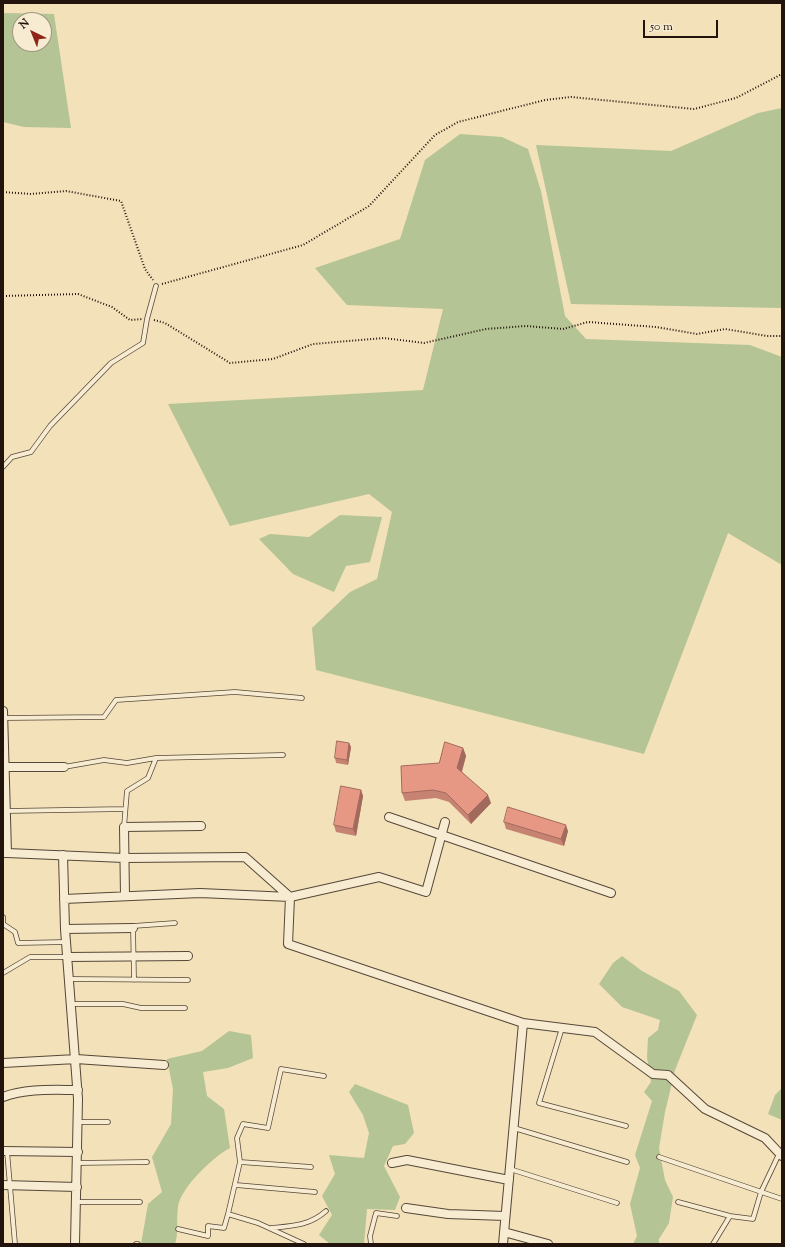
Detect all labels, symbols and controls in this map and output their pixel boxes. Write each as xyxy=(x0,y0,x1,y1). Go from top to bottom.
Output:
north arrow xyxy=(12,12,52,52)
scale bar xyxy=(645,12,720,38)
text: N xyxy=(16,15,33,33)
text: 50 m xyxy=(650,18,673,36)

